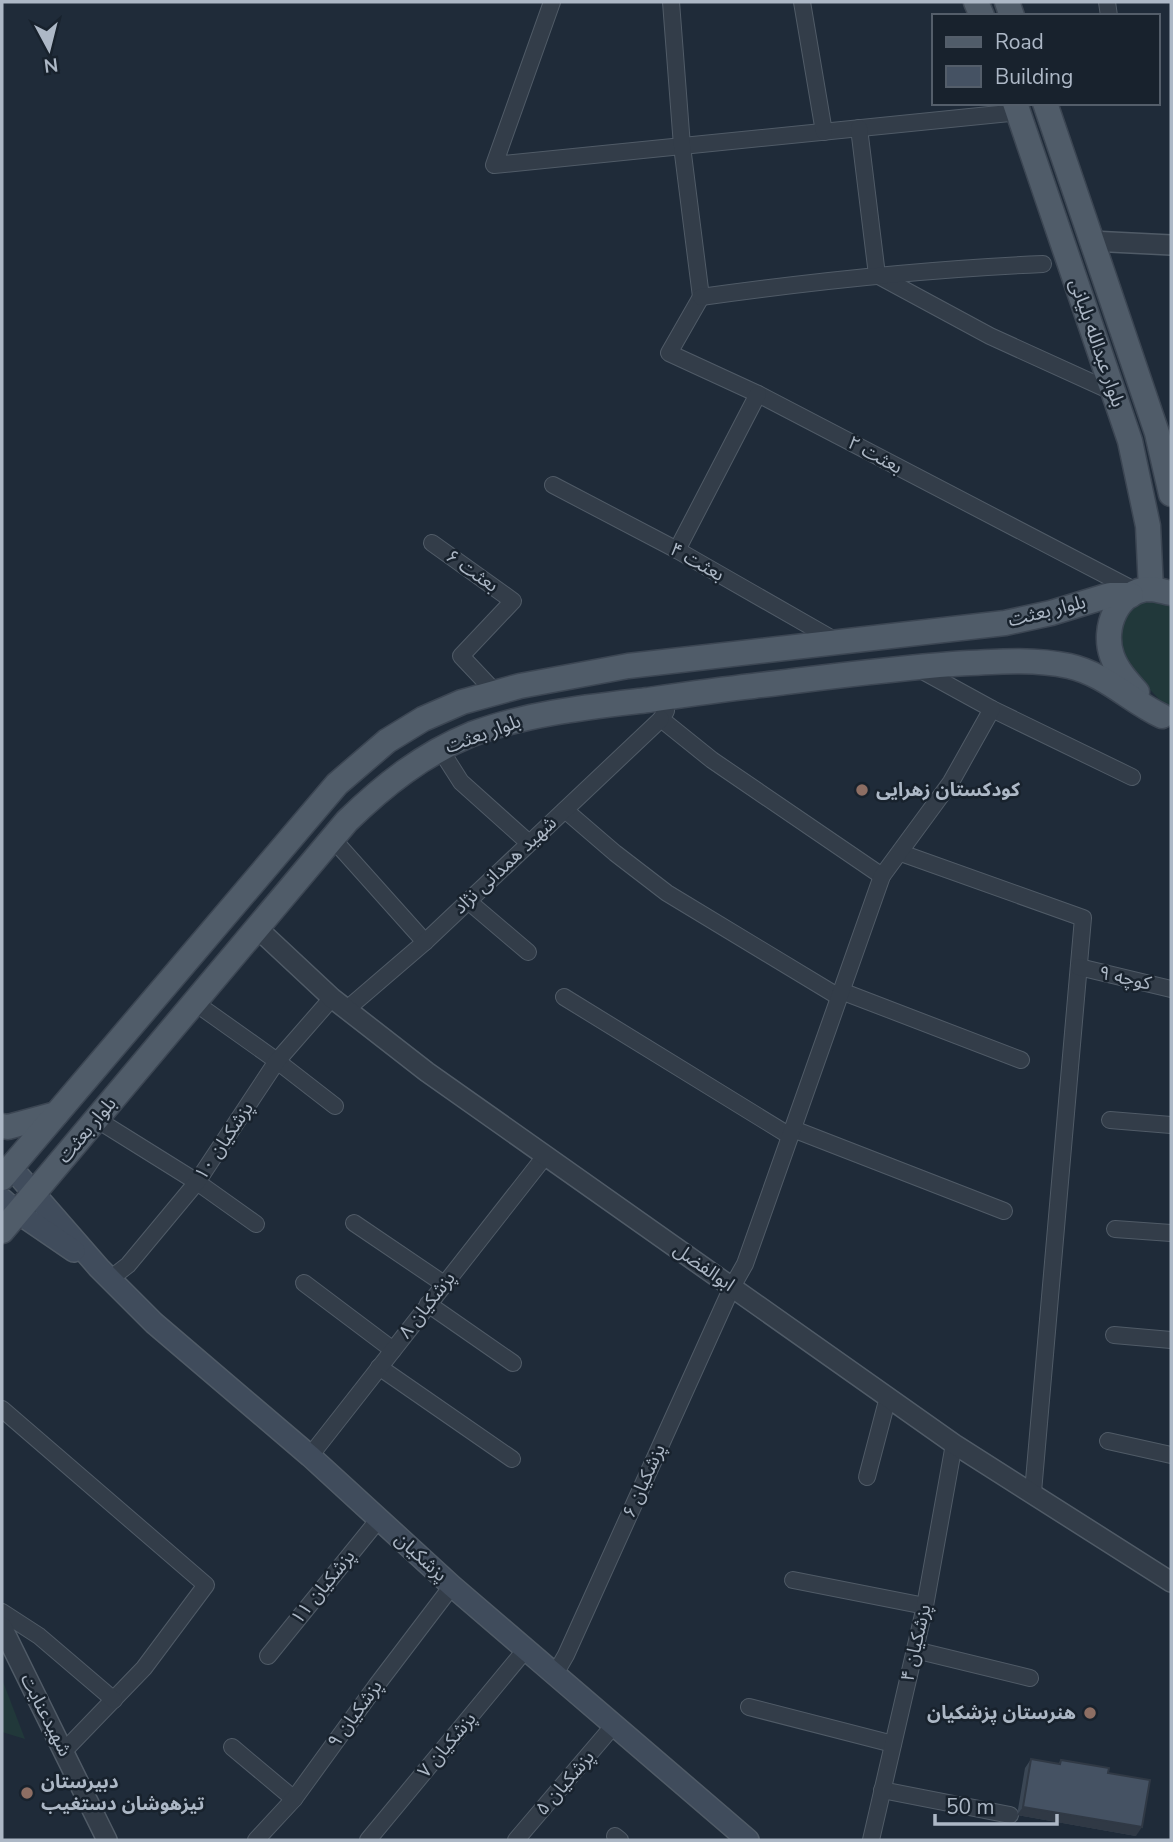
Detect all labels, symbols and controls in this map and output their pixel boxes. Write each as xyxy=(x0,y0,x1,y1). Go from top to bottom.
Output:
north arrow xyxy=(14,14,84,84)
legend xyxy=(932,14,1159,105)
text: Road xyxy=(995,28,1044,56)
text: N xyxy=(42,51,60,79)
text: Building xyxy=(995,63,1073,91)
street label: بلوار عبدالله بلیانی xyxy=(1063,275,1131,411)
street label: بعثت ۲ xyxy=(843,430,907,480)
street label: بعثت ۴ xyxy=(665,536,729,588)
street label: بعثت ۶ xyxy=(441,544,503,598)
street label: بلوار بعثت xyxy=(1006,589,1088,633)
street label: بلوار بعثت xyxy=(441,708,525,760)
place label: کودکستان زهرایی xyxy=(876,777,1020,803)
marker: کودکستان زهرایی xyxy=(854,782,870,798)
street label: شهید همدانی نژاد xyxy=(448,810,562,920)
street label: کوچه ۹ xyxy=(1096,959,1155,997)
street label: بلوار بعثت xyxy=(52,1091,122,1169)
street label: پزشکیان ۱۰ xyxy=(188,1097,260,1185)
street label: ابوالفضل xyxy=(668,1236,740,1298)
street label: پزشکیان ۸ xyxy=(393,1266,461,1344)
street label: پزشکیان ۶ xyxy=(616,1440,672,1522)
street label: پزشکیان xyxy=(389,1526,453,1588)
street label: پزشکیان ۱۱ xyxy=(285,1544,361,1630)
street label: پزشکیان ۴ xyxy=(894,1602,938,1684)
street label: شهیدعنایت xyxy=(14,1669,78,1761)
street label: پزشکیان ۹ xyxy=(321,1675,389,1753)
place label: هنرستان پزشکیان xyxy=(927,1700,1076,1726)
marker: هنرستان پزشکیان xyxy=(1082,1705,1098,1721)
street label: پزشکیان ۷ xyxy=(412,1707,482,1783)
street label: پزشکیان ۵ xyxy=(529,1745,601,1821)
place label: دبیرستان تیزهوشان دستغيب xyxy=(41,1769,205,1817)
scale bar xyxy=(935,1783,1058,1827)
marker: دبیرستان تیزهوشان دستغيب xyxy=(19,1785,35,1801)
text: 50 m xyxy=(946,1793,995,1821)

